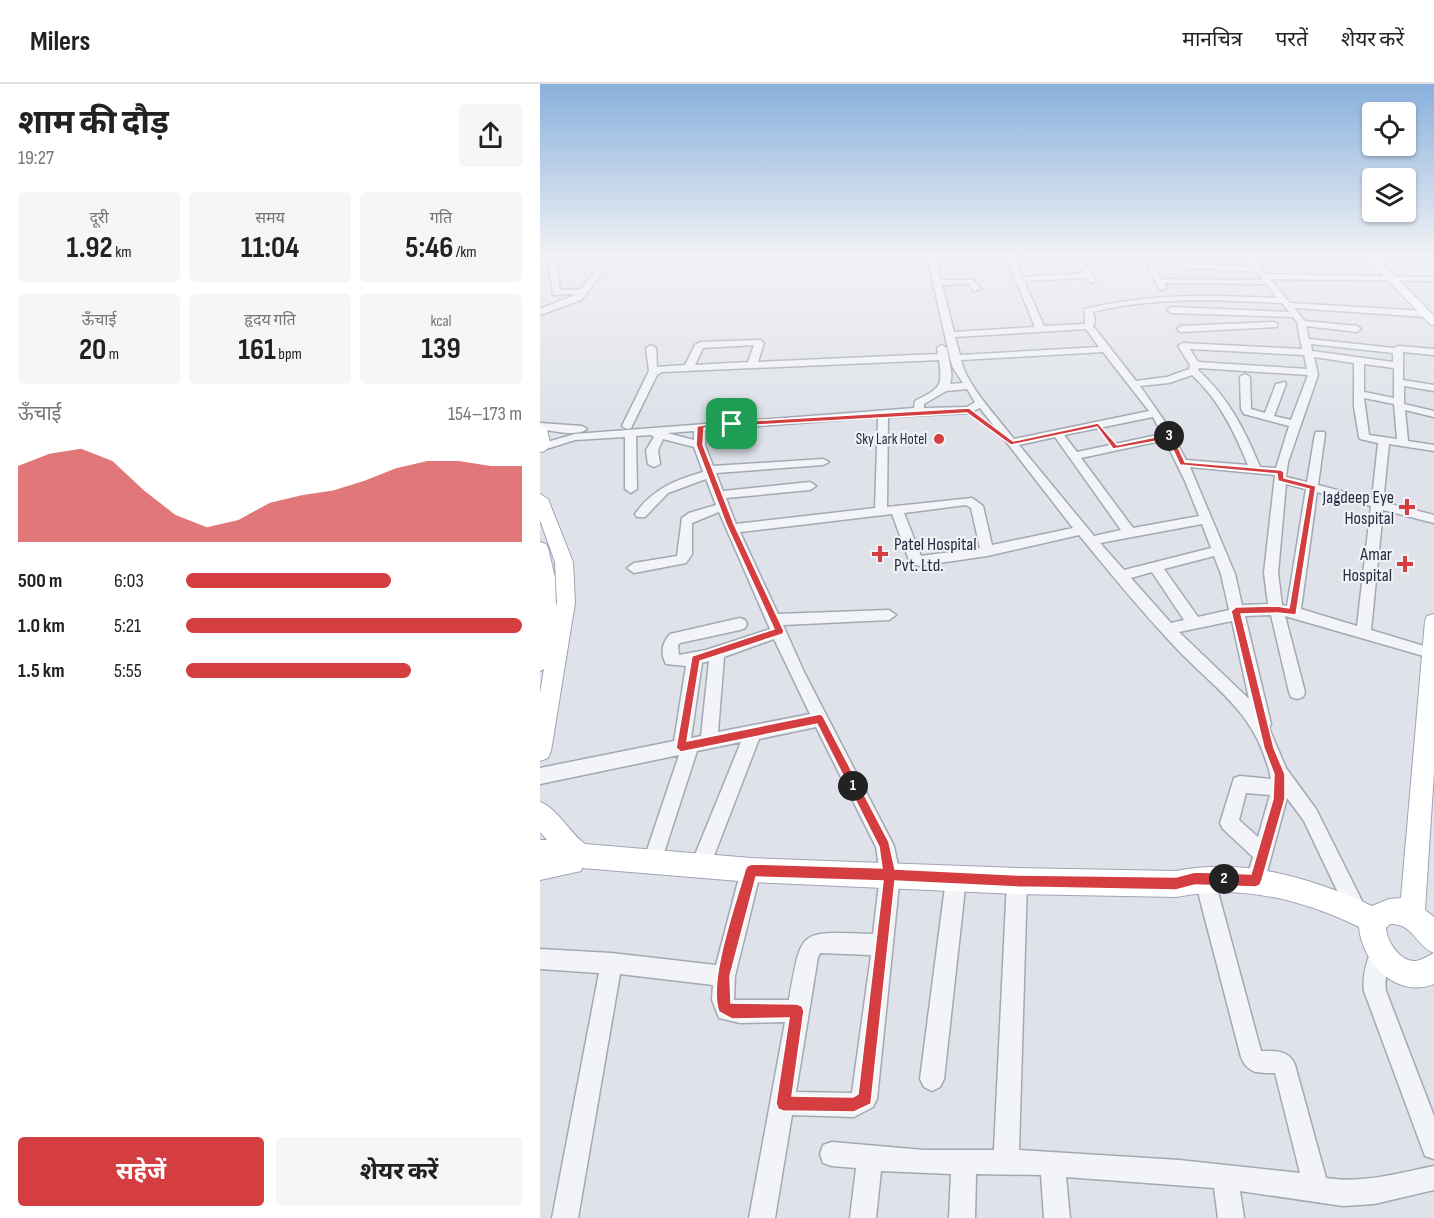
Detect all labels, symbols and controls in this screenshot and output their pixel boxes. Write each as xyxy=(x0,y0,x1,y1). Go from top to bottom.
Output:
text: Milers xyxy=(30,25,90,58)
text: मानचित्र xyxy=(1182,27,1242,52)
text: परतें xyxy=(1275,27,1308,52)
text: शेयर करें xyxy=(1341,27,1404,52)
map controls xyxy=(1362,102,1416,222)
button: locate xyxy=(1362,102,1416,156)
text: शाम की दौड़ xyxy=(18,103,169,143)
button: share xyxy=(459,104,522,167)
text: 19:27 xyxy=(18,146,54,170)
button: layers xyxy=(1362,168,1416,222)
text: दूरी xyxy=(89,209,109,228)
text: समय xyxy=(255,209,285,228)
text: गति xyxy=(430,209,452,228)
text: 1.92 xyxy=(66,230,113,266)
text: 11:04 xyxy=(241,230,299,266)
text: 5:46 xyxy=(405,230,453,266)
text: km xyxy=(113,243,132,262)
text: /km xyxy=(453,243,477,262)
text: ऊँचाई xyxy=(82,311,116,330)
text: हृदय गति xyxy=(244,311,296,330)
text: kcal xyxy=(430,312,452,331)
text: 139 xyxy=(421,331,461,367)
text: 20 xyxy=(79,332,106,368)
text: 161 xyxy=(238,332,276,368)
text: m xyxy=(106,345,119,364)
text: bpm xyxy=(276,345,302,364)
pin xyxy=(706,398,757,449)
text: ऊँचाई xyxy=(18,402,61,426)
text: 154–173 m xyxy=(448,402,522,426)
icon: arrive xyxy=(715,407,748,440)
pin: 3 xyxy=(1154,421,1184,451)
text: 3 xyxy=(1165,426,1173,445)
place label: Sky Lark Hotel xyxy=(856,430,927,449)
marker: Sky Lark Hotel xyxy=(932,432,946,446)
place label: Jagdeep Eye Hospital xyxy=(1322,487,1394,529)
marker: Jagdeep Eye Hospital xyxy=(1398,498,1416,516)
place label: Patel Hospital Pvt. Ltd. xyxy=(894,534,977,576)
place label: Amar Hospital xyxy=(1342,544,1392,586)
marker: Patel Hospital Pvt. Ltd. xyxy=(871,545,889,563)
marker: Amar Hospital xyxy=(1396,555,1414,573)
text: 500 m xyxy=(18,569,62,593)
text: 6:03 xyxy=(114,569,144,593)
text: 1.0 km xyxy=(18,614,65,638)
text: 5:21 xyxy=(114,614,141,638)
text: 1.5 km xyxy=(18,659,64,683)
text: 5:55 xyxy=(114,659,142,683)
pin: 1 xyxy=(838,771,868,801)
text: 1 xyxy=(850,776,856,795)
pin: 2 xyxy=(1209,864,1239,894)
text: 2 xyxy=(1220,869,1228,888)
button: सहेजें xyxy=(18,1137,264,1206)
button: शेयर करें xyxy=(276,1137,522,1206)

